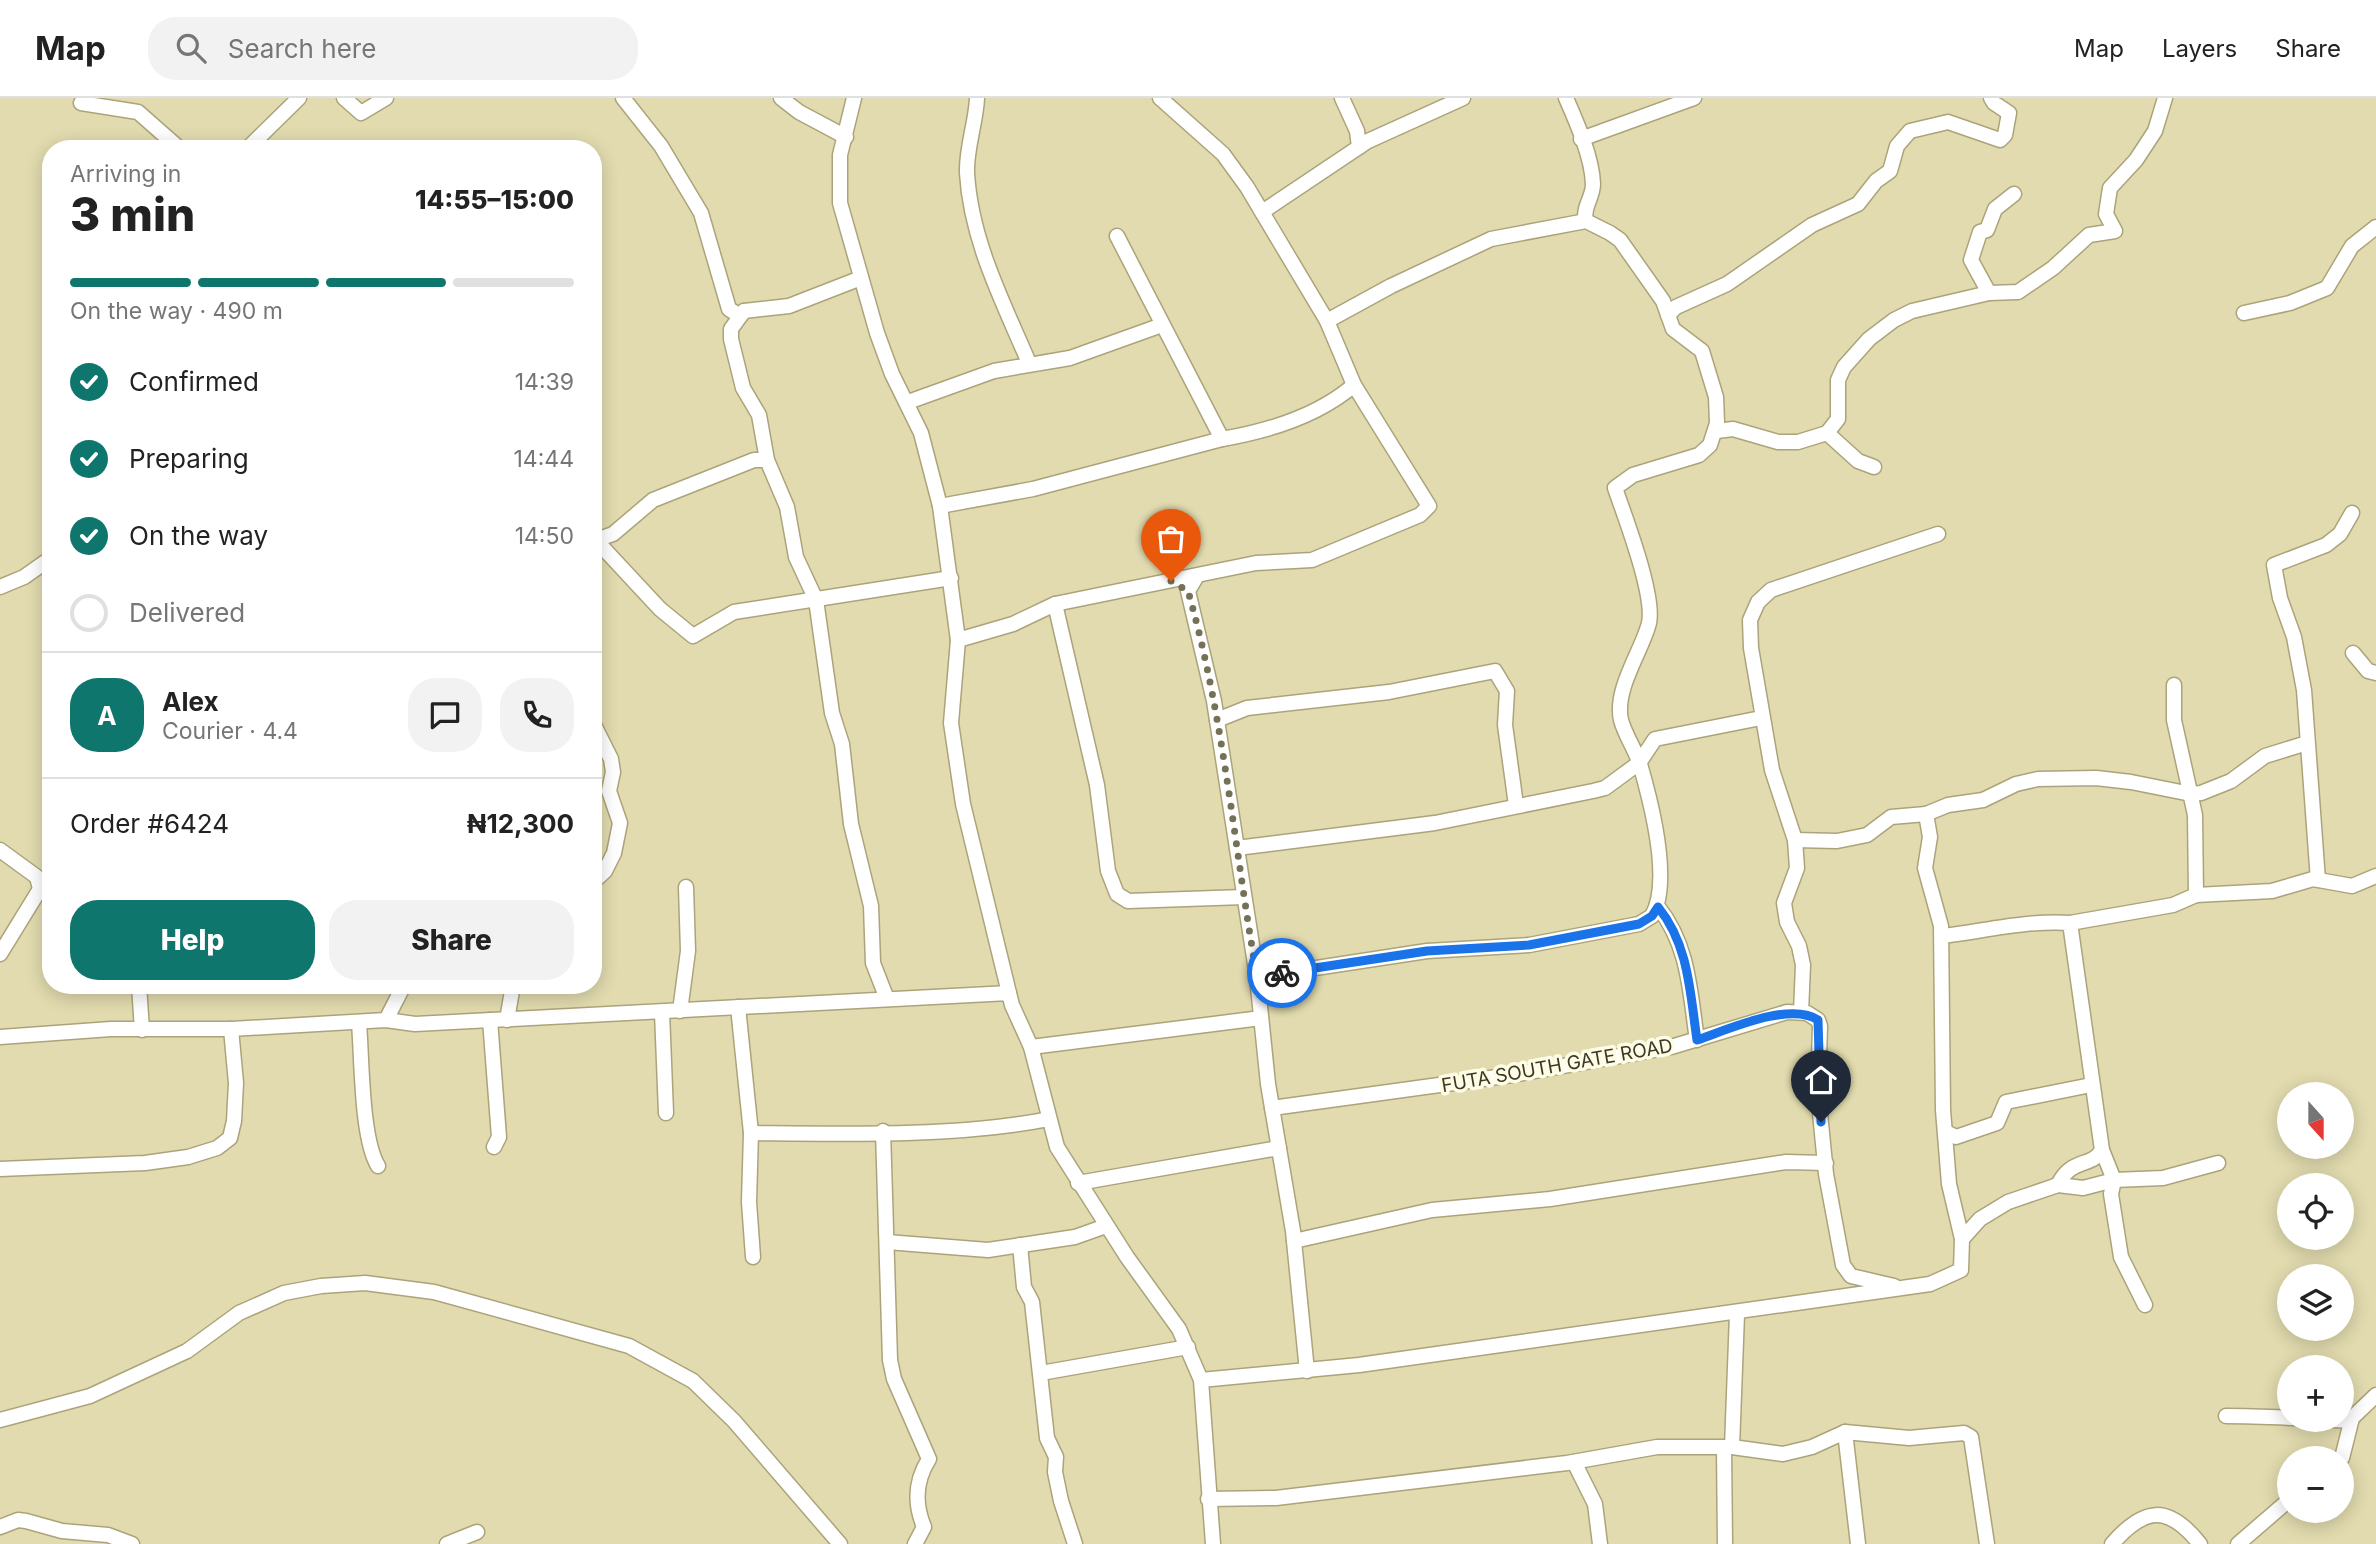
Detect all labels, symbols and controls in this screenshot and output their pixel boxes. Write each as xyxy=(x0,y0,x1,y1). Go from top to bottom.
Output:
search box xyxy=(148,17,638,80)
text: Map xyxy=(35,28,106,68)
icon: search xyxy=(172,29,210,67)
text: Search here xyxy=(228,33,376,64)
text: Map xyxy=(2074,34,2124,63)
text: Layers xyxy=(2162,34,2237,63)
text: Share xyxy=(2275,34,2341,63)
text: Arriving in xyxy=(70,160,181,188)
text: 14:55–15:00 xyxy=(415,184,574,215)
text: 3 min xyxy=(70,186,195,242)
text: On the way · 490 m xyxy=(70,297,283,325)
icon: check xyxy=(70,363,108,401)
text: Confirmed xyxy=(129,366,259,397)
text: 14:39 xyxy=(515,368,574,396)
icon: check xyxy=(70,440,108,478)
text: Preparing xyxy=(129,443,249,474)
text: 14:44 xyxy=(513,445,574,473)
pin xyxy=(1141,509,1201,581)
icon: check xyxy=(70,517,108,555)
text: On the way xyxy=(129,520,268,551)
icon: bag xyxy=(1152,520,1190,558)
text: 14:50 xyxy=(515,522,574,550)
text: Delivered xyxy=(129,597,245,628)
button: chat xyxy=(408,678,482,752)
button: phone xyxy=(500,678,574,752)
text: Alex xyxy=(162,686,219,717)
text: A xyxy=(97,700,117,731)
text: Courier · 4.4 xyxy=(162,717,298,745)
text: Order #6424 xyxy=(70,808,229,839)
text: ₦12,300 xyxy=(467,808,574,839)
button: Help xyxy=(70,900,315,980)
button: Share xyxy=(329,900,574,980)
courier xyxy=(1247,938,1317,1008)
icon: bike xyxy=(1263,954,1301,992)
street label: FUTA SOUTH GATE ROAD xyxy=(1440,1034,1674,1097)
pin xyxy=(1791,1050,1851,1122)
icon: home xyxy=(1802,1061,1840,1099)
north arrow xyxy=(2277,1082,2354,1158)
map controls xyxy=(2277,1082,2354,1523)
button: locate xyxy=(2277,1173,2354,1250)
button: layers xyxy=(2277,1264,2354,1341)
button: + xyxy=(2277,1355,2354,1432)
button: − xyxy=(2277,1446,2354,1523)

